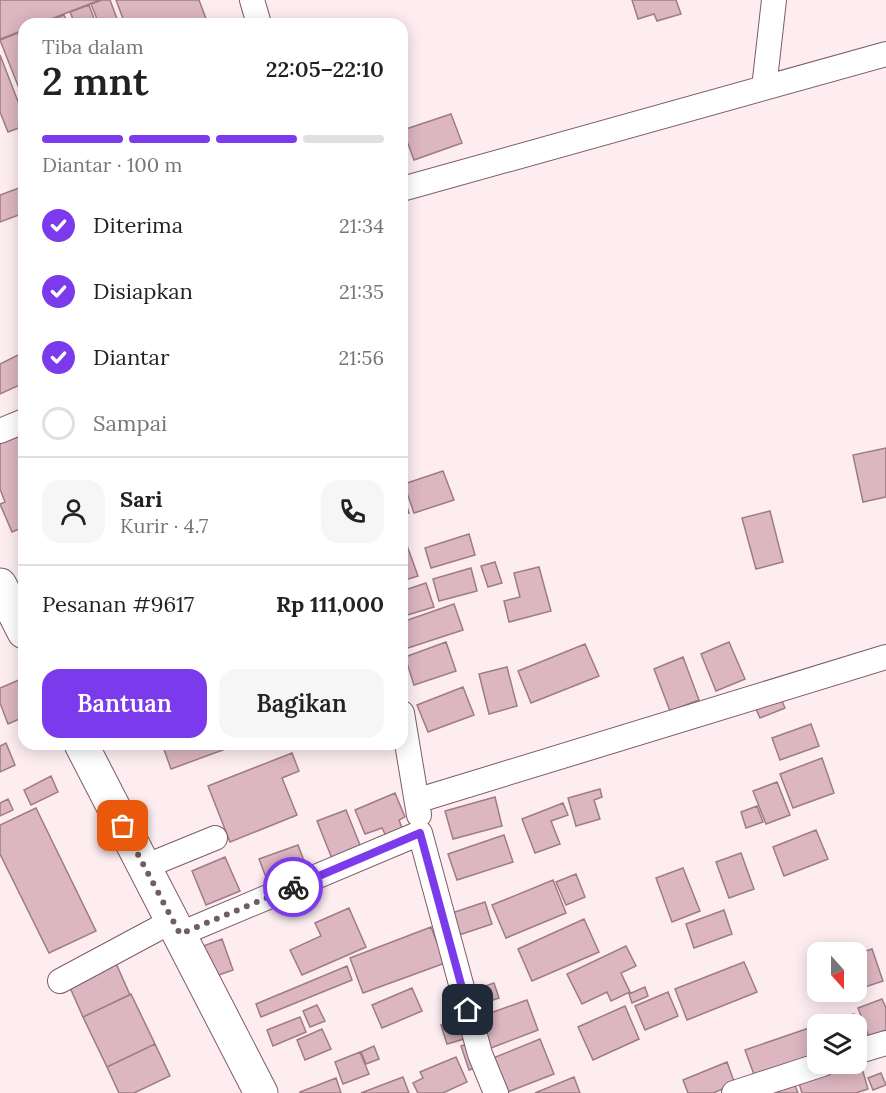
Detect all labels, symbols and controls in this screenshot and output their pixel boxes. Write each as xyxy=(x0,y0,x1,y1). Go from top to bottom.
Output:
text: Tiba dalam xyxy=(42,34,144,59)
text: 22:05–22:10 xyxy=(266,55,384,83)
text: 2 mnt xyxy=(42,56,149,106)
text: Diantar · 100 m xyxy=(42,152,182,177)
icon: check xyxy=(42,209,75,242)
text: Diterima xyxy=(93,211,183,239)
text: 21:34 xyxy=(339,213,384,238)
icon: check xyxy=(42,275,75,308)
text: Disiapkan xyxy=(93,277,193,305)
text: 21:35 xyxy=(339,279,384,304)
icon: check xyxy=(42,341,75,374)
text: Diantar xyxy=(93,343,169,371)
text: 21:56 xyxy=(339,345,384,370)
text: Sampai xyxy=(93,409,167,437)
button: person xyxy=(42,480,105,543)
button: phone xyxy=(321,480,384,543)
text: Sari xyxy=(120,485,162,513)
text: Kurir · 4.7 xyxy=(120,513,208,538)
text: Pesanan #9617 xyxy=(42,590,194,618)
text: Rp 111,000 xyxy=(276,590,384,618)
button: Bantuan xyxy=(42,669,207,738)
button: Bagikan xyxy=(219,669,384,738)
pin xyxy=(97,800,148,851)
icon: bag xyxy=(106,809,139,842)
courier xyxy=(263,857,323,917)
icon: bike xyxy=(277,871,310,904)
north arrow xyxy=(807,942,867,1002)
map controls xyxy=(807,942,867,1074)
pin xyxy=(442,984,493,1035)
icon: home xyxy=(451,993,484,1026)
button: layers xyxy=(807,1014,867,1074)

